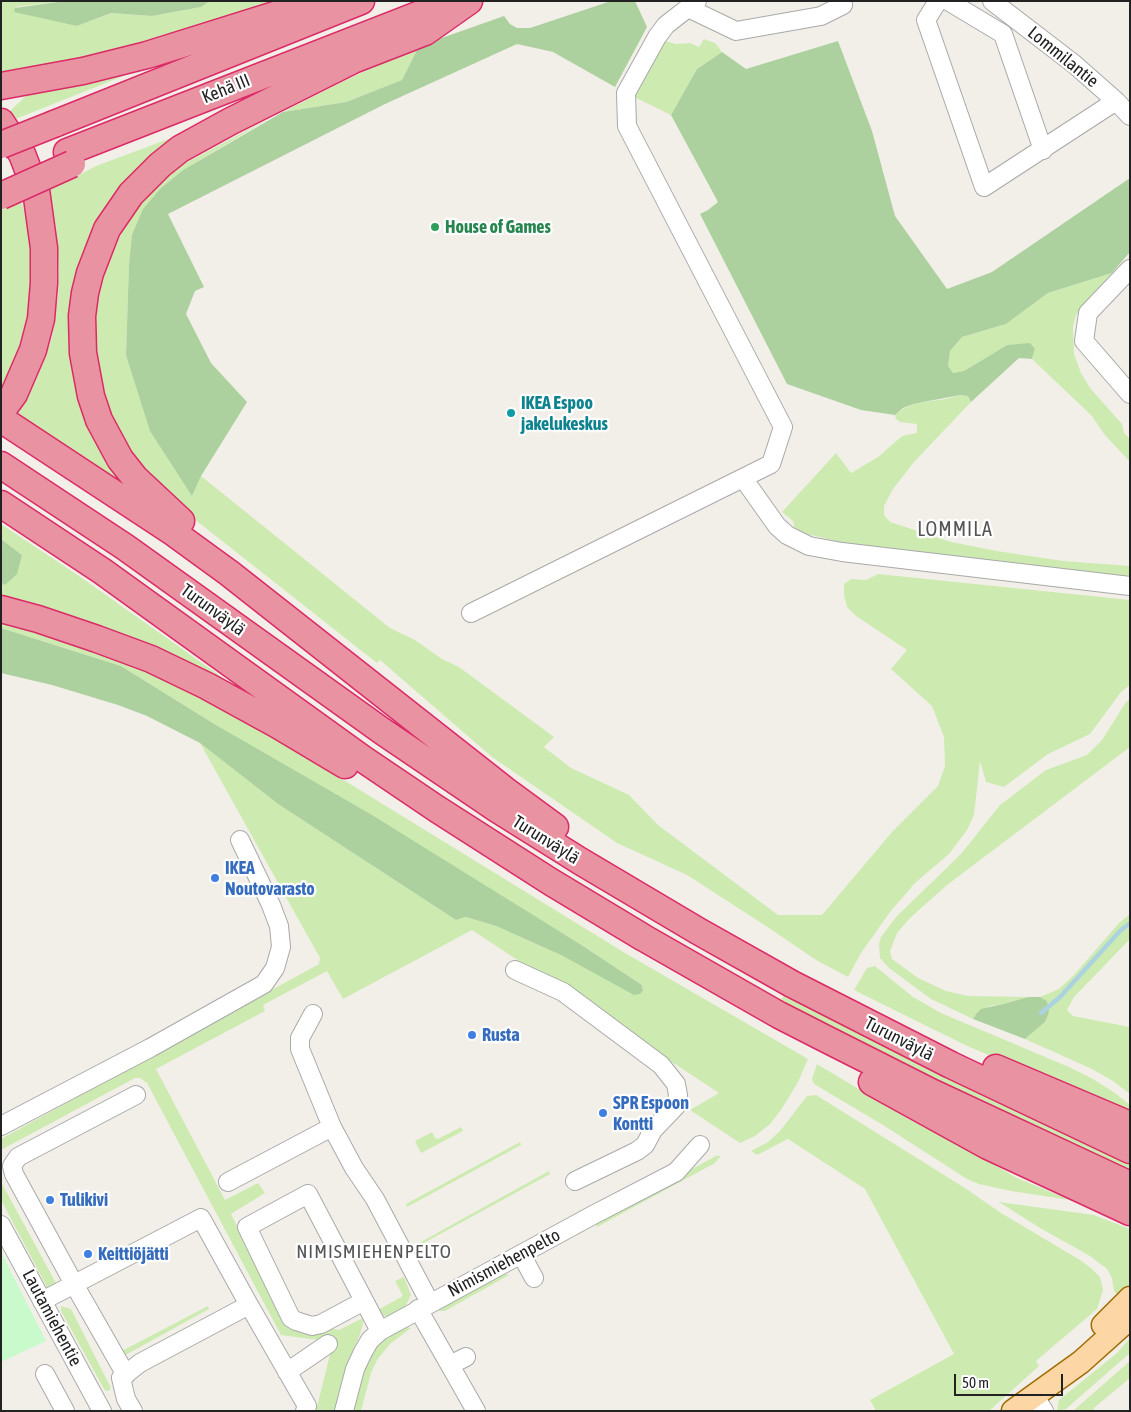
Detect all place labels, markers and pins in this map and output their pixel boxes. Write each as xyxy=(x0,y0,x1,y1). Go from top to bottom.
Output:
place label: House of Games xyxy=(445,216,551,238)
marker: House of Games xyxy=(429,221,441,233)
place label: IKEA Espoo jakelukeskus xyxy=(521,392,608,434)
marker: IKEA Espoo jakelukeskus xyxy=(505,407,517,419)
place label: IKEA Noutovarasto xyxy=(225,857,315,900)
marker: IKEA Noutovarasto xyxy=(209,872,221,884)
place label: Rusta xyxy=(482,1024,520,1046)
marker: Rusta xyxy=(466,1029,478,1041)
place label: SPR Espoon Kontti xyxy=(613,1092,689,1134)
marker: SPR Espoon Kontti xyxy=(597,1107,609,1119)
place label: Tulikivi xyxy=(60,1189,108,1211)
marker: Tulikivi xyxy=(44,1194,56,1206)
place label: Keittiöjätti xyxy=(98,1243,169,1265)
marker: Keittiöjätti xyxy=(82,1248,94,1260)

